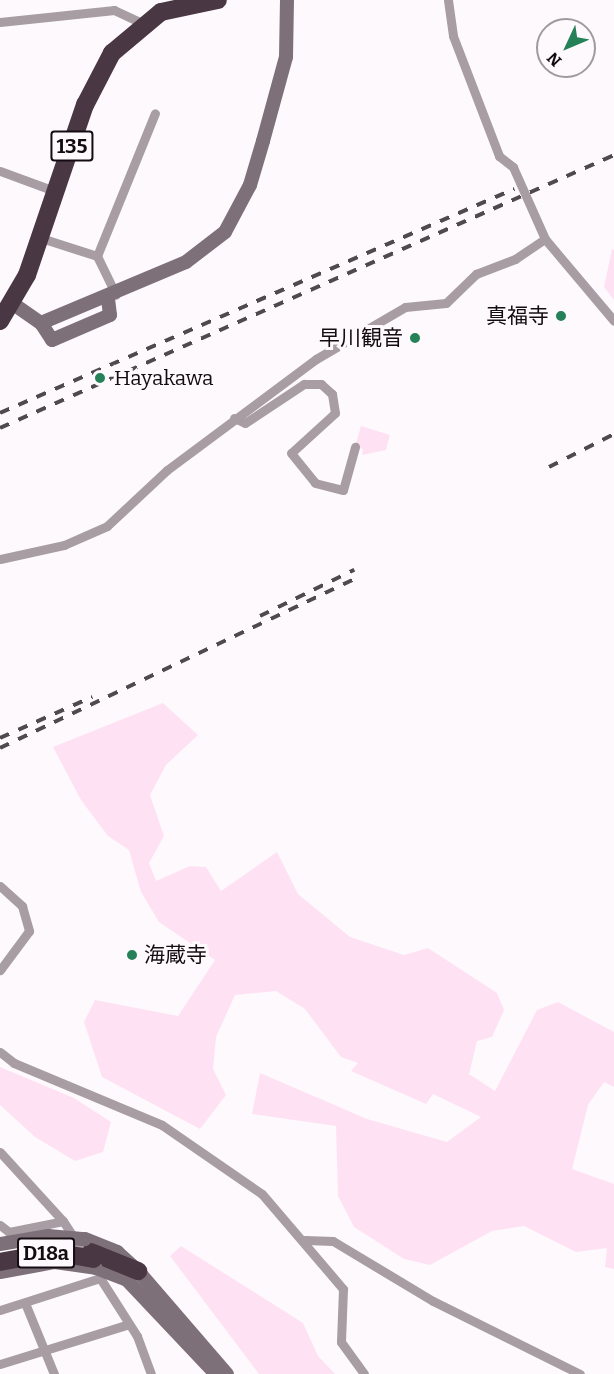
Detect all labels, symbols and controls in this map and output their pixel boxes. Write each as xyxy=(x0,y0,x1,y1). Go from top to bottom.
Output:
north arrow xyxy=(536,18,596,78)
text: N xyxy=(543,48,565,71)
road number: 135 xyxy=(50,129,94,163)
place label: 真福寺 xyxy=(486,303,549,329)
marker: 真福寺 xyxy=(554,309,568,323)
place label: 早川観音 xyxy=(319,325,403,351)
marker: 早川観音 xyxy=(408,331,422,345)
place label: Hayakawa xyxy=(114,365,214,391)
marker: Hayakawa xyxy=(91,369,109,387)
place label: 海蔵寺 xyxy=(144,942,207,968)
marker: 海蔵寺 xyxy=(125,948,139,962)
road number: D18a xyxy=(16,1236,76,1270)

